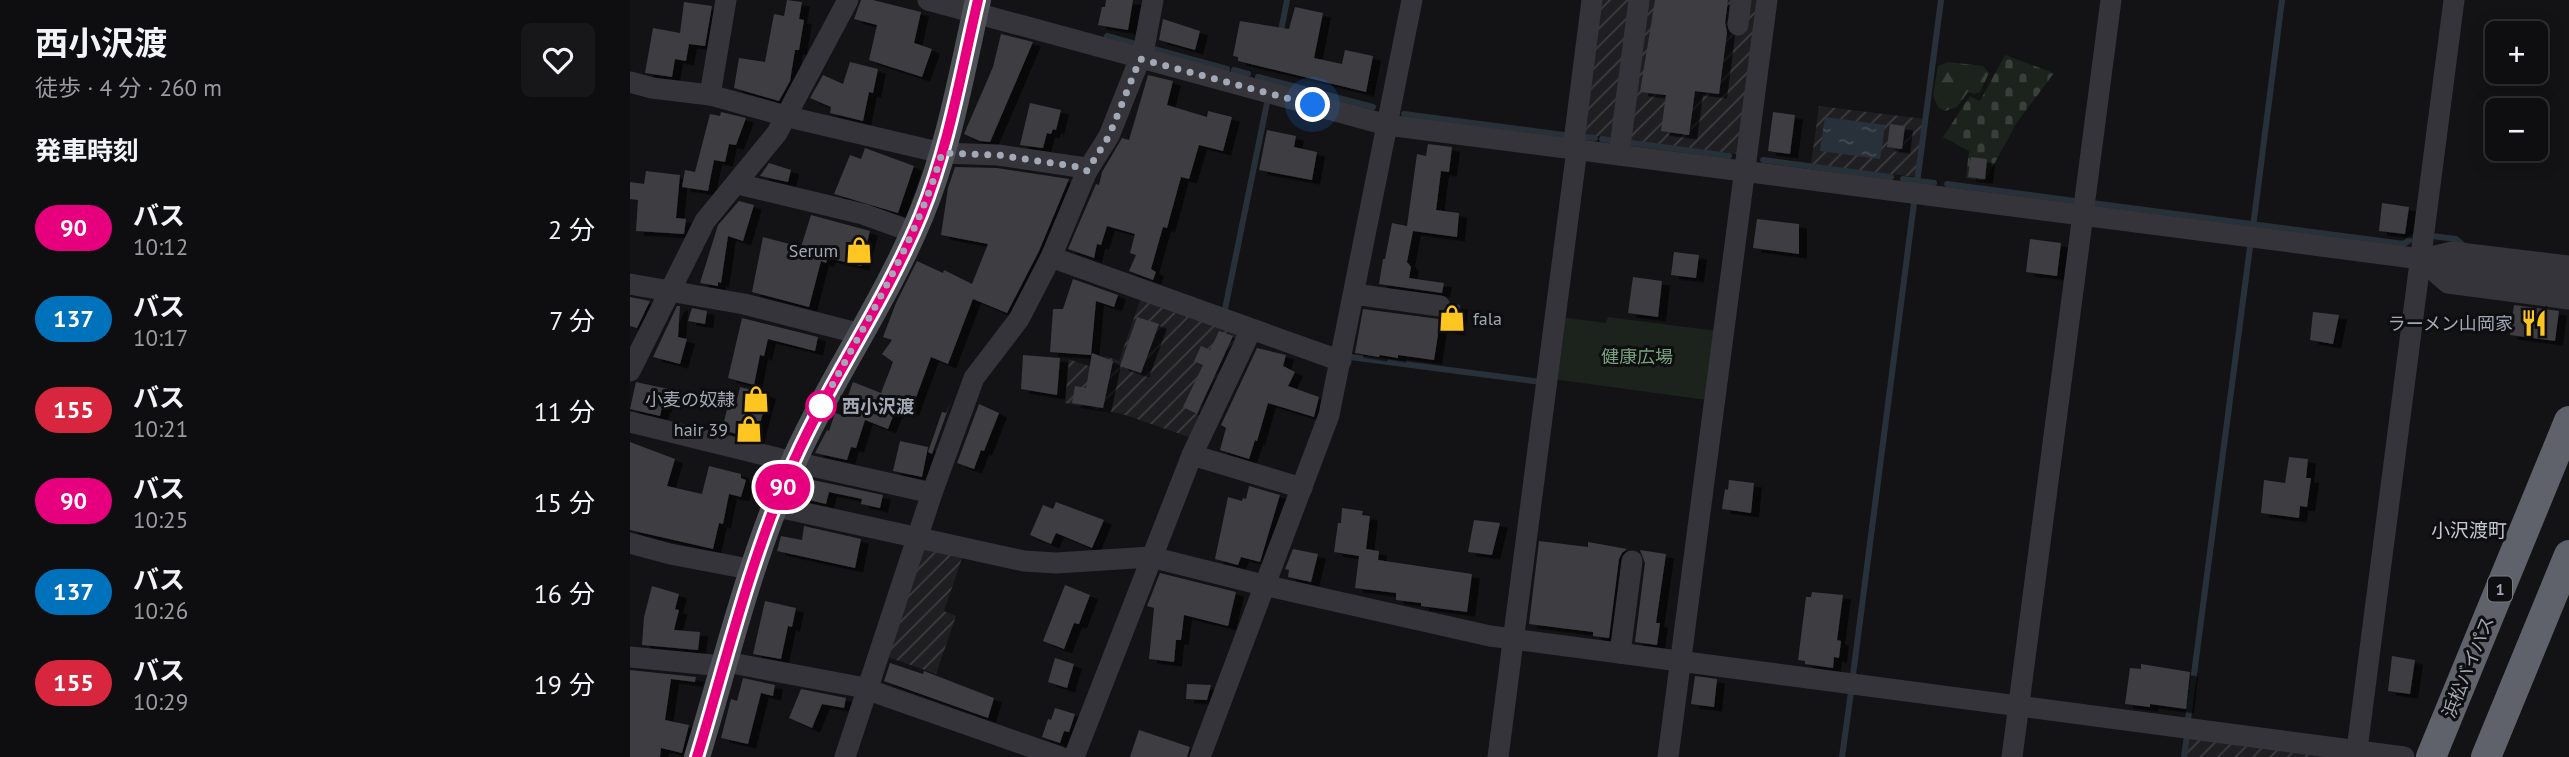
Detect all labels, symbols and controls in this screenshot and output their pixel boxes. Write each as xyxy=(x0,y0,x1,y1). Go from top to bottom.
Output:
text: 西小沢渡 xyxy=(35,21,167,64)
map controls xyxy=(2485,21,2548,161)
button: + xyxy=(2485,21,2548,84)
button: heart xyxy=(521,23,595,97)
text: 徒歩 · 4 分 · 260 m xyxy=(35,73,222,102)
your location xyxy=(1295,87,1330,122)
button: − xyxy=(2485,98,2548,161)
text: 発車時刻 xyxy=(35,134,139,167)
text: バス xyxy=(133,199,185,232)
text: 90 xyxy=(60,212,87,243)
text: 2 分 xyxy=(548,213,595,246)
text: 10:12 xyxy=(133,232,188,261)
shop icon: Serum xyxy=(844,235,874,265)
place label: Serum xyxy=(789,239,838,262)
text: バス xyxy=(133,290,185,323)
text: 137 xyxy=(53,303,94,334)
shop icon: fala xyxy=(1437,303,1467,333)
text: 7 分 xyxy=(549,304,595,337)
place label: fala xyxy=(1473,307,1502,330)
restaurant icon: ラーメン山岡家 xyxy=(2519,308,2549,338)
place label: ラーメン山岡家 xyxy=(2388,312,2513,335)
text: 10:17 xyxy=(133,323,188,352)
park label: 健康広場 xyxy=(1601,345,1673,368)
text: バス xyxy=(133,381,185,414)
shop icon: 小麦の奴隷 xyxy=(741,384,771,414)
place label: 小麦の奴隷 xyxy=(645,388,735,411)
marker: 西小沢渡 xyxy=(806,391,836,421)
text: 155 xyxy=(53,394,94,425)
text: 11 分 xyxy=(534,395,595,428)
place label: 西小沢渡 xyxy=(842,395,914,418)
text: 10:21 xyxy=(133,414,188,443)
shop icon: hair 39 xyxy=(734,414,764,444)
place label: hair 39 xyxy=(674,418,728,441)
line badge: 90 xyxy=(752,464,814,510)
text: 90 xyxy=(769,471,797,502)
text: バス xyxy=(133,472,185,505)
text: 90 xyxy=(60,485,87,516)
text: 15 分 xyxy=(534,486,595,519)
text: 10:25 xyxy=(133,505,188,534)
district label: 小沢渡町 xyxy=(2431,518,2507,542)
text: バス xyxy=(133,563,185,596)
text: 137 xyxy=(53,576,94,607)
road number: 1 xyxy=(2488,576,2512,602)
text: 16 分 xyxy=(534,577,595,610)
text: 10:26 xyxy=(133,596,188,625)
street label: 浜松バイパス xyxy=(2437,613,2499,721)
text: バス xyxy=(133,654,185,687)
text: 155 xyxy=(53,667,94,698)
text: 19 分 xyxy=(534,668,595,701)
text: 10:29 xyxy=(133,687,188,716)

